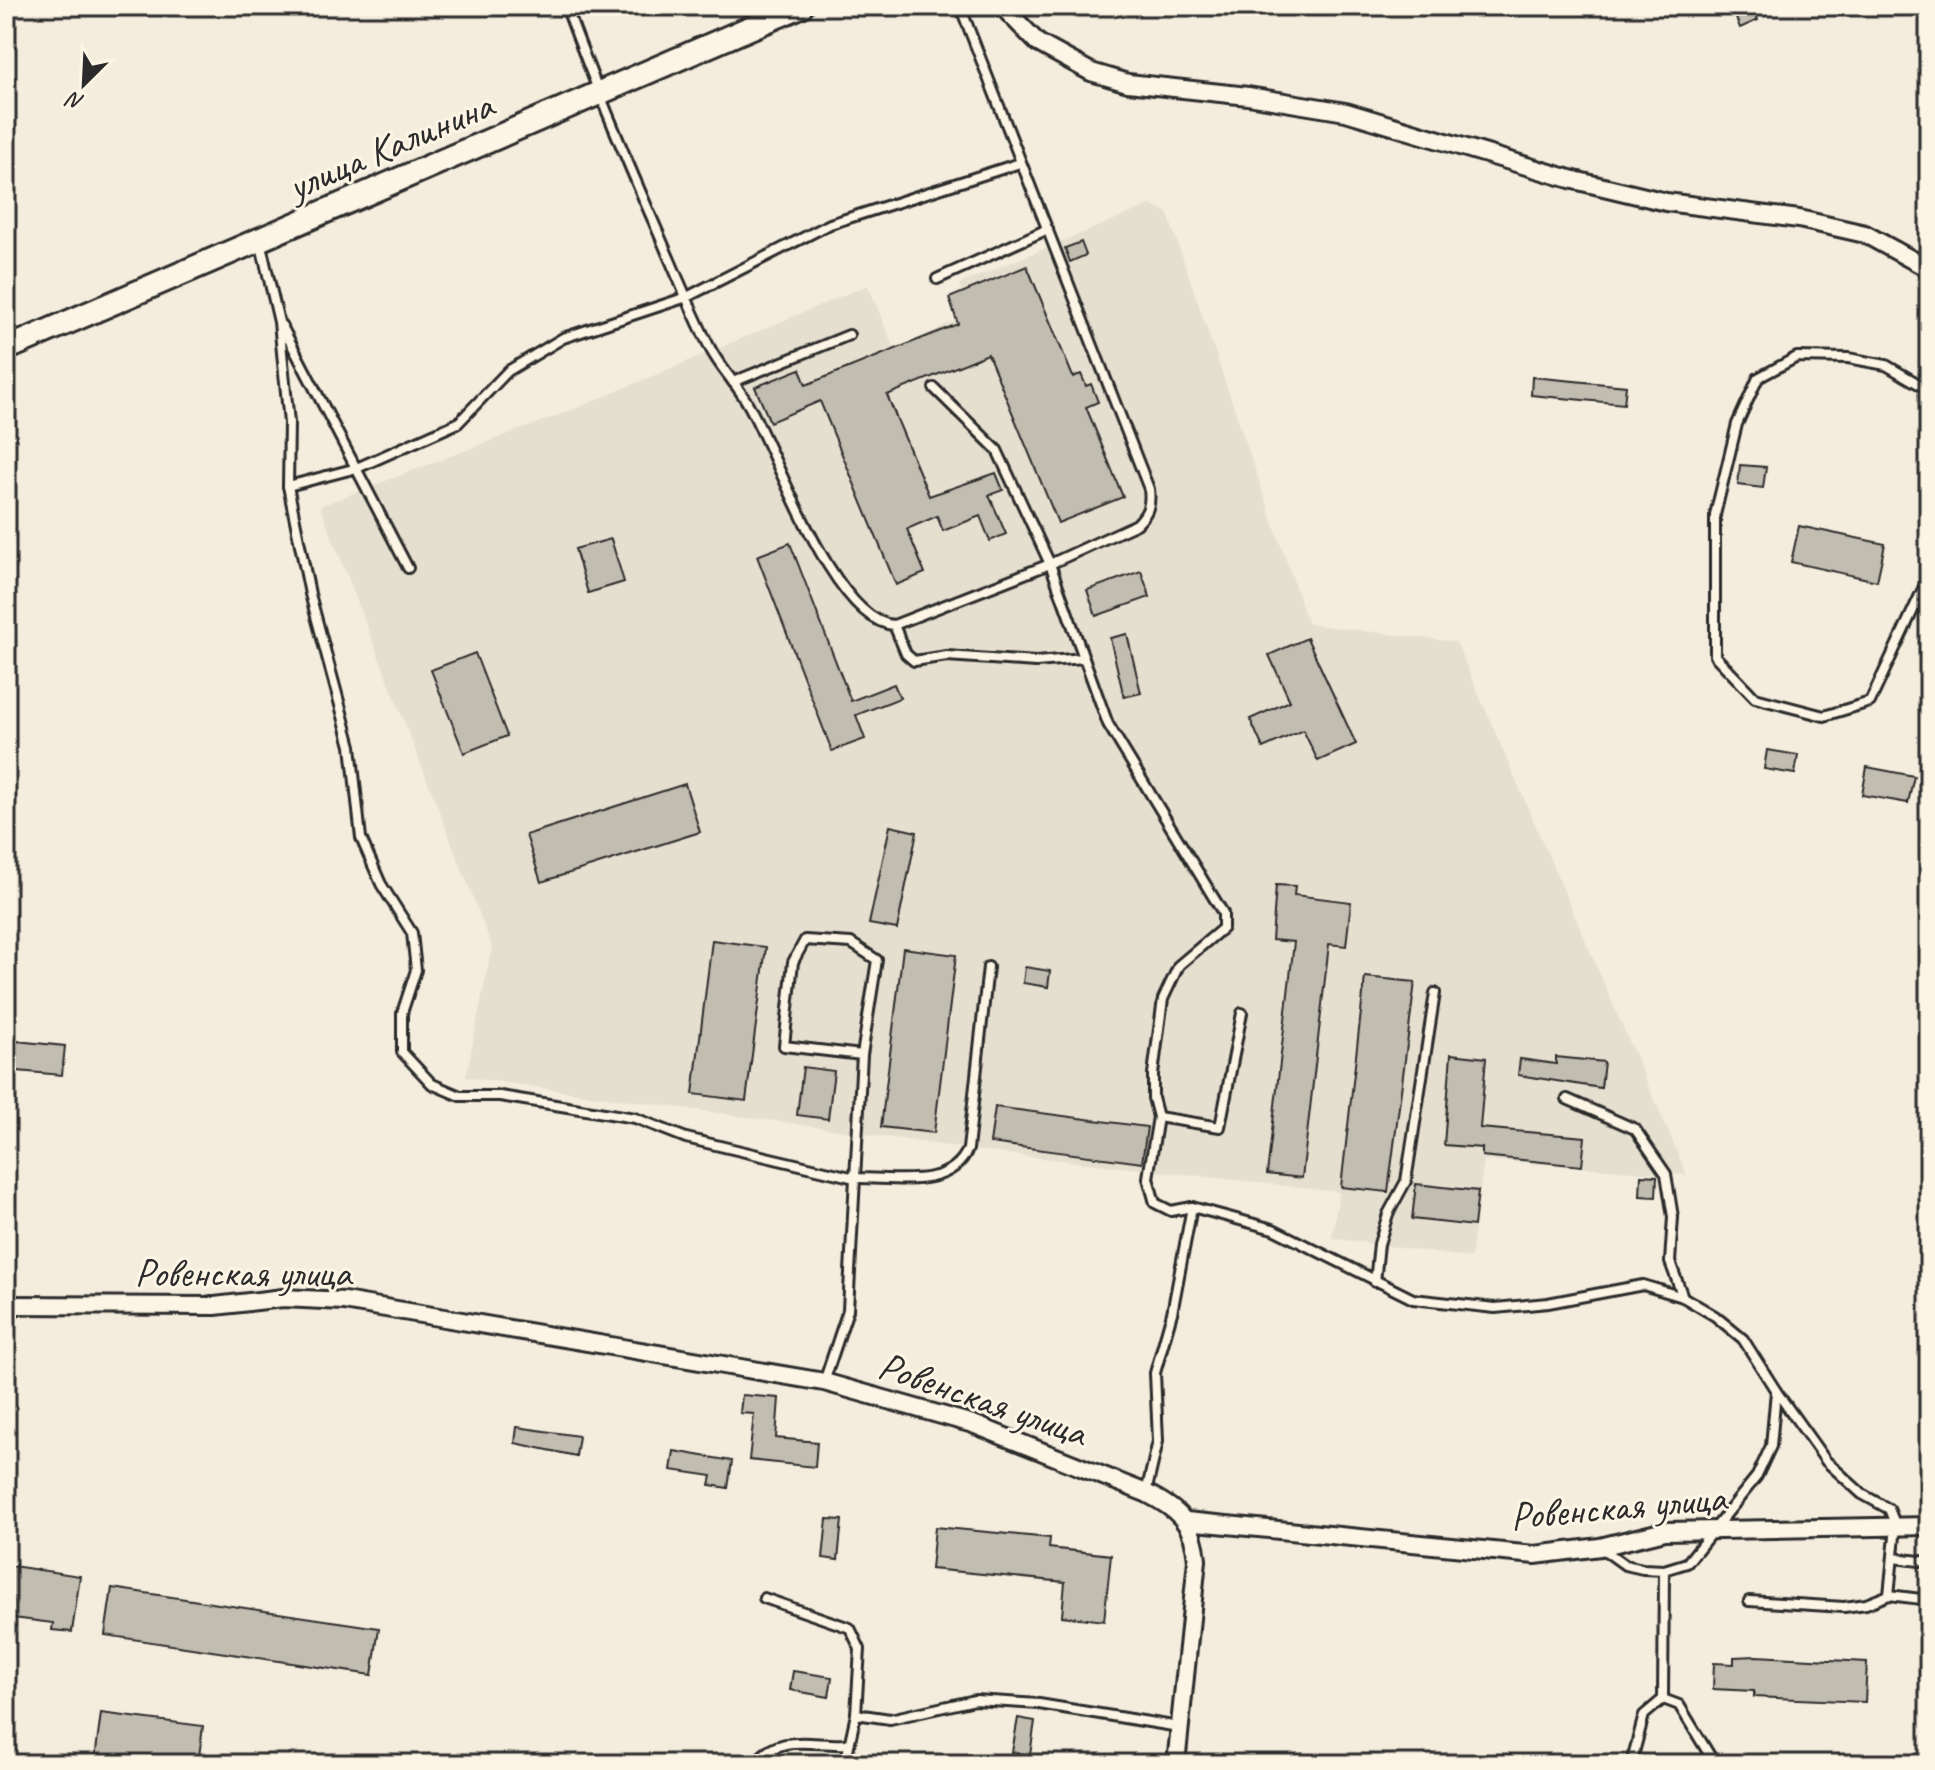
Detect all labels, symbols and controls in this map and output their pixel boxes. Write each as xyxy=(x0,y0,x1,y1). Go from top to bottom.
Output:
north arrow xyxy=(44,44,124,124)
street label: улица Калинина xyxy=(278,79,503,212)
text: N xyxy=(61,84,88,117)
street label: Ровенская улица xyxy=(135,1248,354,1298)
street label: Ровенская улица xyxy=(872,1340,1096,1459)
street label: Ровенская улица xyxy=(1508,1472,1731,1541)

